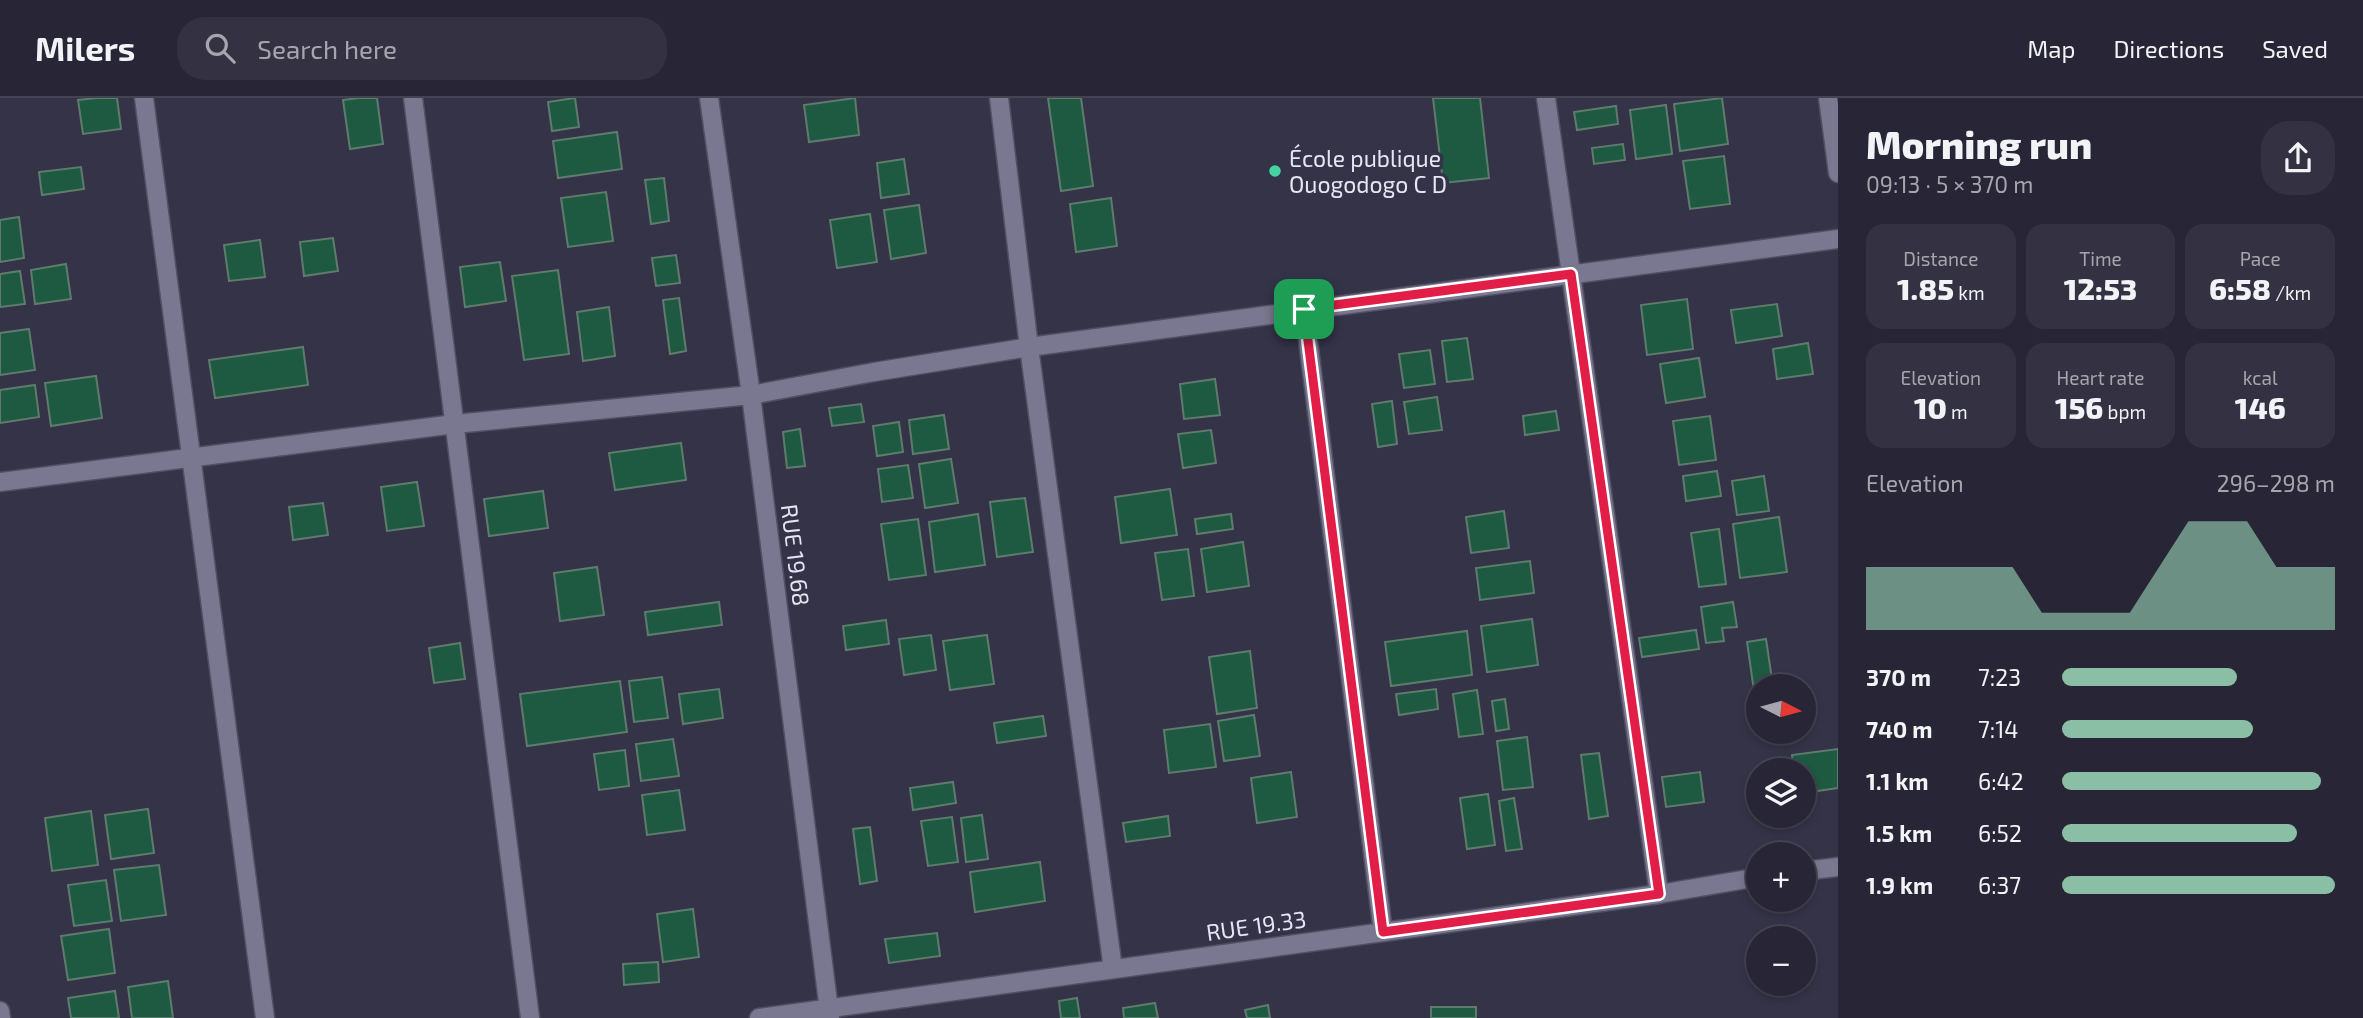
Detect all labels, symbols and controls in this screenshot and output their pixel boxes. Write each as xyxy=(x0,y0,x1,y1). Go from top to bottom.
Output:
search box xyxy=(177,17,667,80)
text: Milers xyxy=(35,28,135,68)
icon: search xyxy=(201,29,239,67)
text: Search here xyxy=(257,33,397,64)
text: Map xyxy=(2027,34,2075,63)
text: Directions xyxy=(2113,34,2224,63)
text: Saved xyxy=(2262,34,2328,63)
text: Morning run xyxy=(1866,121,2092,167)
button: share xyxy=(2261,121,2335,195)
place label: École publique Ouogodogo C D xyxy=(1289,144,1447,198)
marker: École publique Ouogodogo C D xyxy=(1267,163,1283,179)
text: 09:13 · 5 × 370 m xyxy=(1866,170,2034,198)
text: Distance xyxy=(1903,247,1978,270)
text: Time xyxy=(2079,247,2122,270)
text: Pace xyxy=(2240,247,2281,270)
text: 1.85 xyxy=(1897,270,1954,306)
text: 12:53 xyxy=(2064,270,2137,306)
text: 6:58 xyxy=(2209,270,2271,306)
pin xyxy=(1274,279,1334,339)
text: km xyxy=(1954,281,1985,304)
text: /km xyxy=(2271,281,2311,304)
icon: arrive xyxy=(1285,290,1323,328)
text: Elevation xyxy=(1901,366,1981,389)
text: Heart rate xyxy=(2057,366,2144,389)
text: kcal xyxy=(2243,366,2278,389)
text: 10 xyxy=(1914,389,1947,425)
text: 156 xyxy=(2055,389,2103,425)
text: 146 xyxy=(2235,389,2286,425)
text: m xyxy=(1947,400,1968,423)
text: bpm xyxy=(2103,400,2146,423)
text: Elevation xyxy=(1866,469,1964,497)
text: 296–298 m xyxy=(2217,469,2335,497)
street label: RUE 19.68 xyxy=(776,503,816,607)
text: 370 m xyxy=(1866,663,1931,691)
text: 7:23 xyxy=(1978,663,2021,691)
north arrow xyxy=(1746,674,1816,744)
map controls xyxy=(1746,674,1816,996)
text: 740 m xyxy=(1866,715,1933,743)
text: 7:14 xyxy=(1978,715,2019,743)
button: layers xyxy=(1746,758,1816,828)
text: 1.1 km xyxy=(1866,767,1929,795)
text: 6:42 xyxy=(1978,767,2024,795)
text: 1.5 km xyxy=(1866,819,1932,847)
text: 6:52 xyxy=(1978,819,2022,847)
button: + xyxy=(1746,842,1816,912)
text: 1.9 km xyxy=(1866,871,1933,899)
text: 6:37 xyxy=(1978,871,2021,899)
street label: RUE 19.33 xyxy=(1204,904,1308,946)
button: − xyxy=(1746,926,1816,996)

